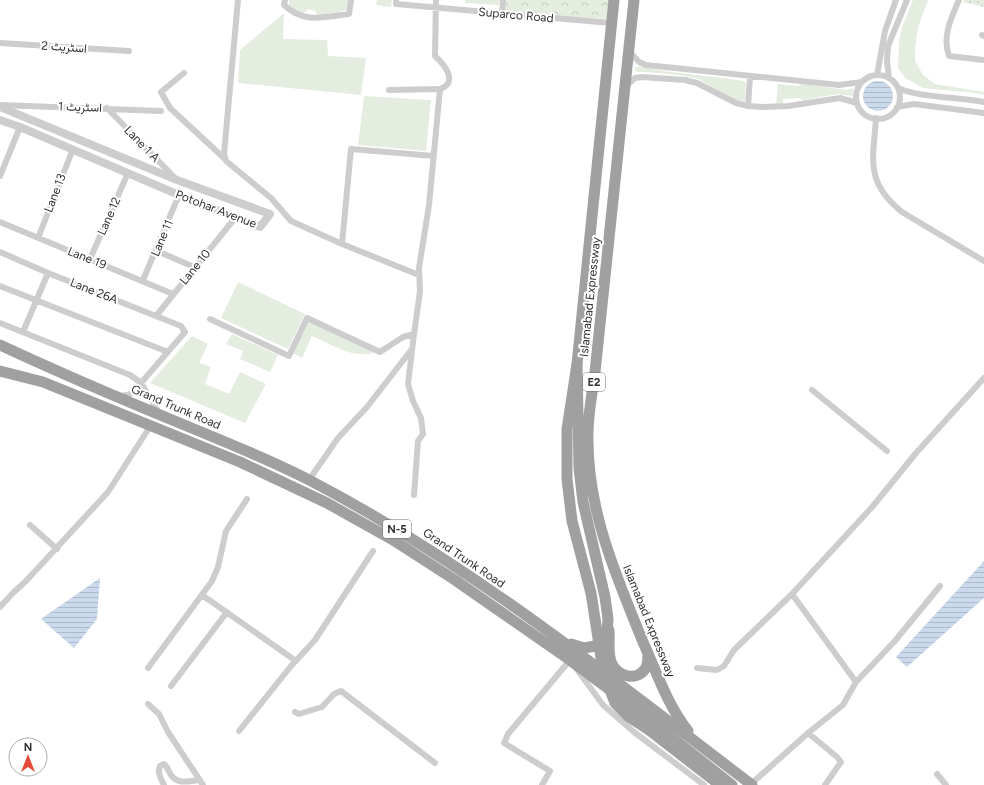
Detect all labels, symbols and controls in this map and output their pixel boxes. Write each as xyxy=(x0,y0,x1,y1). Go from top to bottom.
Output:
street label: Suparco Road xyxy=(478,5,554,25)
street label: اسٹریٹ 2 xyxy=(41,38,87,57)
street label: اسٹریٹ 1 xyxy=(58,99,102,116)
street label: Lane 1 A xyxy=(121,123,163,165)
street label: Lane 13 xyxy=(41,172,69,214)
street label: Potohar Avenue xyxy=(174,187,259,231)
street label: Lane 12 xyxy=(94,195,124,237)
street label: Lane 11 xyxy=(148,218,176,258)
street label: Islamabad Expressway xyxy=(577,236,603,358)
street label: Lane 19 xyxy=(66,244,109,272)
street label: Lane 10 xyxy=(177,246,214,287)
street label: Lane 26A xyxy=(68,275,120,307)
road number: E2 xyxy=(583,373,605,391)
street label: Grand Trunk Road xyxy=(129,382,223,432)
road number: N-5 xyxy=(383,520,411,538)
street label: Grand Trunk Road xyxy=(420,525,508,591)
street label: Islamabad Expressway xyxy=(620,563,678,680)
north arrow xyxy=(8,737,48,777)
text: N xyxy=(24,741,32,754)

